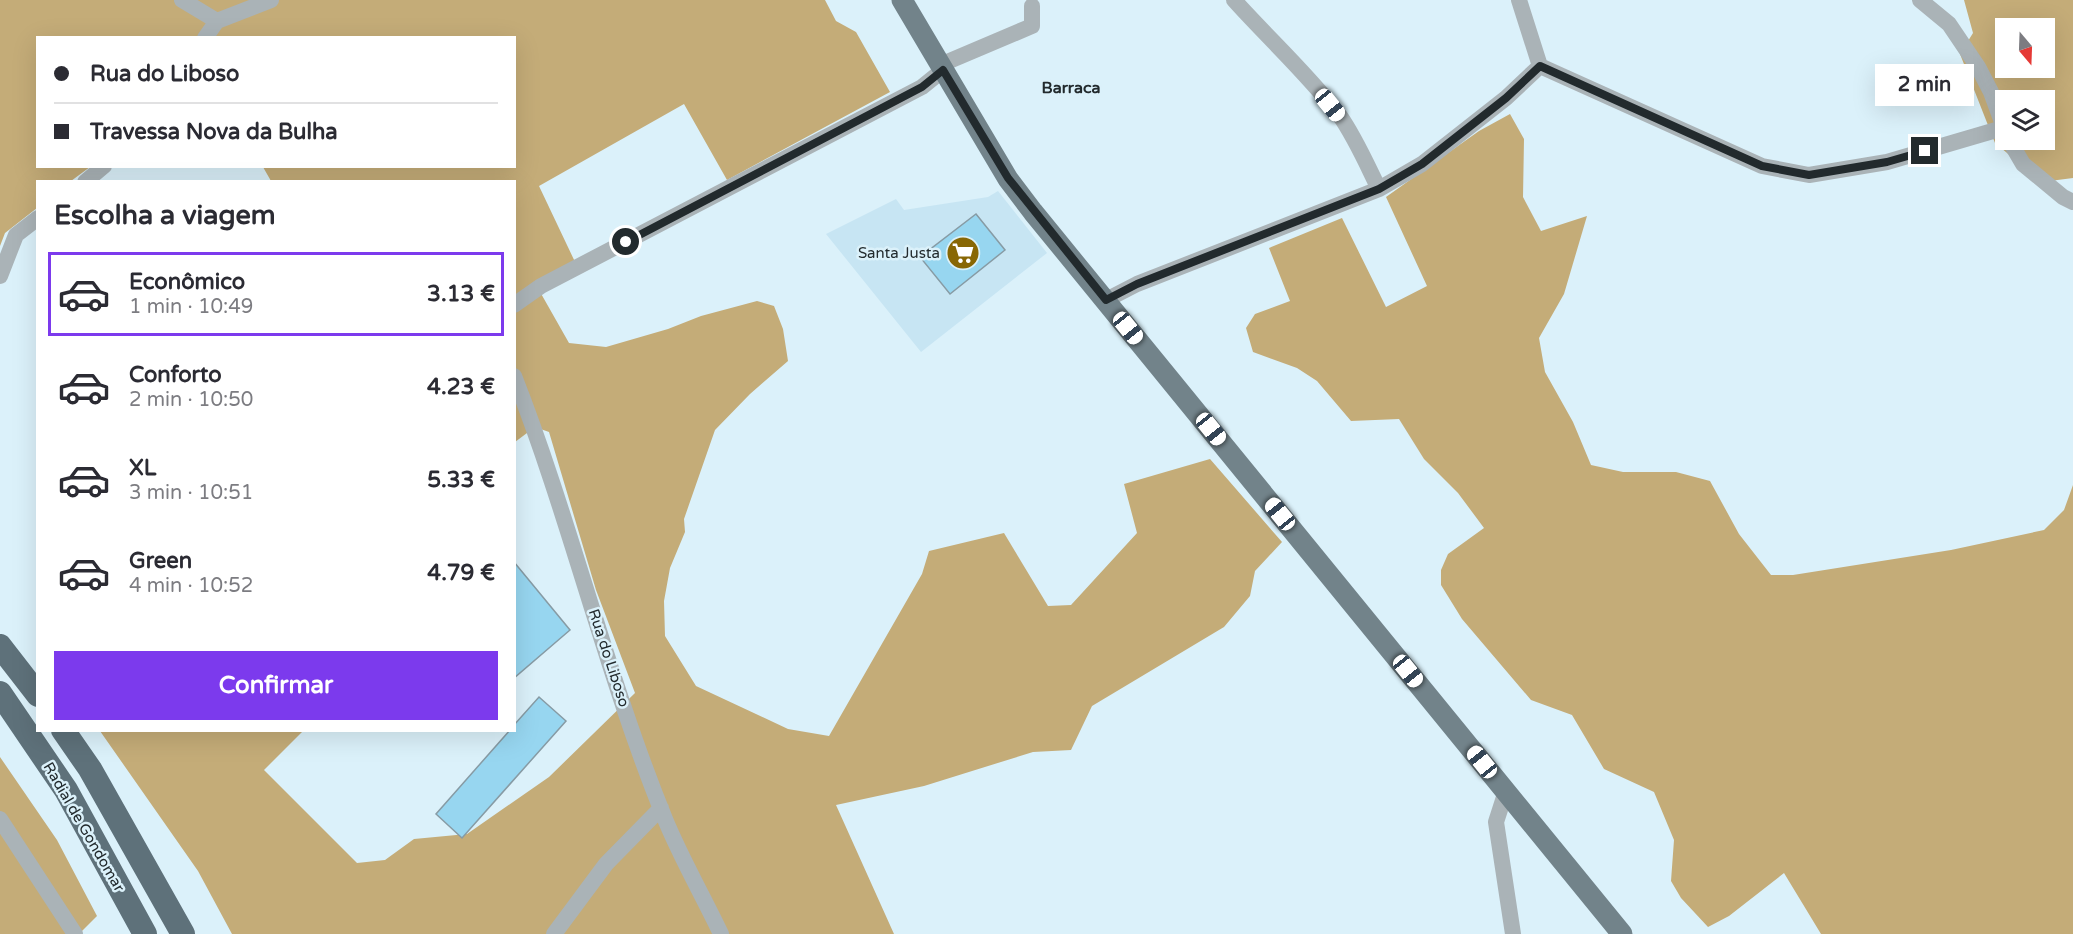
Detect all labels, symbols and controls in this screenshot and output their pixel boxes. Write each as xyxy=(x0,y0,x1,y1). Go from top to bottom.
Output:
north arrow xyxy=(1995,18,2055,78)
map controls xyxy=(1995,18,2055,150)
text: Rua do Liboso xyxy=(90,61,239,87)
callout: 2 min xyxy=(1876,64,1974,106)
text: 2 min xyxy=(1898,73,1951,97)
district label: Barraca xyxy=(1042,78,1100,98)
car xyxy=(1312,85,1348,125)
button: layers xyxy=(1995,90,2055,150)
text: Travessa Nova da Bulha xyxy=(90,119,338,145)
route end xyxy=(1911,137,1938,164)
text: Escolha a viagem xyxy=(54,199,276,232)
route start xyxy=(612,228,639,255)
supermarket icon: Santa Justa xyxy=(945,235,981,271)
place label: Santa Justa xyxy=(858,244,940,262)
icon: car xyxy=(57,267,111,321)
text: Econômico xyxy=(129,269,245,295)
text: 3.13 € xyxy=(427,281,495,307)
text: 1 min · 10:49 xyxy=(129,295,253,319)
car xyxy=(1110,308,1146,348)
icon: car xyxy=(57,360,111,414)
text: Conforto xyxy=(129,362,222,388)
text: 4.23 € xyxy=(427,374,495,400)
text: 2 min · 10:50 xyxy=(129,388,253,412)
car xyxy=(1193,409,1229,449)
icon: car xyxy=(57,453,111,507)
text: XL xyxy=(129,455,156,481)
text: 5.33 € xyxy=(427,467,495,493)
text: 3 min · 10:51 xyxy=(129,481,253,505)
car xyxy=(1262,494,1298,534)
icon: car xyxy=(57,546,111,600)
text: Green xyxy=(129,548,192,574)
text: 4.79 € xyxy=(427,560,495,586)
text: 4 min · 10:52 xyxy=(129,574,253,598)
street label: Rua do Liboso xyxy=(585,607,633,709)
button: Confirmar xyxy=(54,651,498,720)
car xyxy=(1390,651,1426,691)
car xyxy=(1464,742,1500,782)
street label: Radial de Gondomar xyxy=(40,759,129,895)

